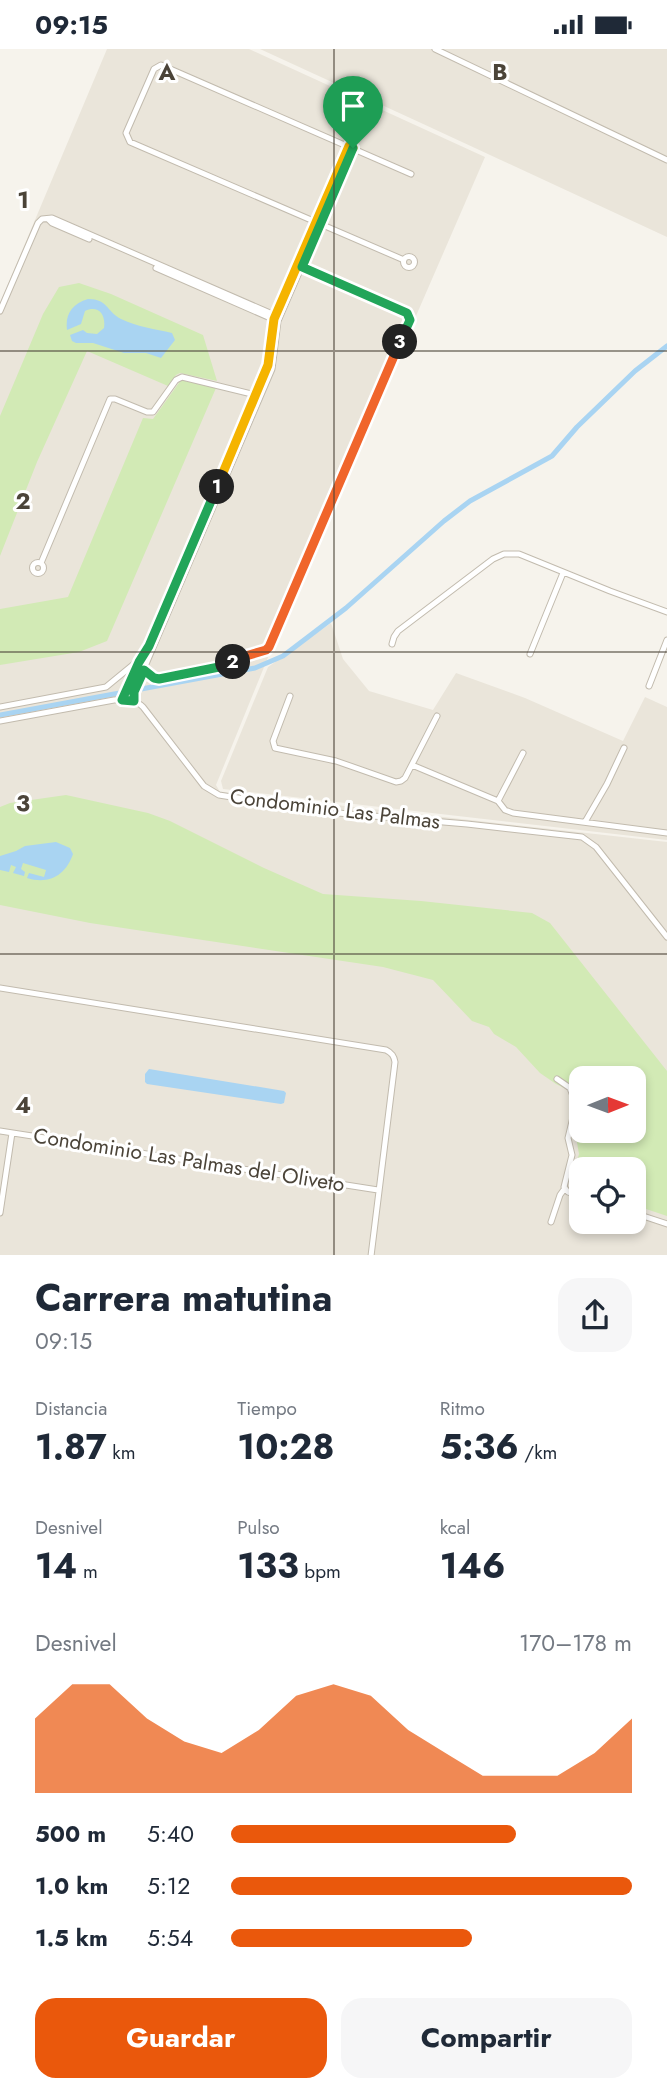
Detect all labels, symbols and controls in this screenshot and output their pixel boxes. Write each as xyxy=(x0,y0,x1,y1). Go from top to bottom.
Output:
text: 09:15 xyxy=(35,6,108,44)
text: A xyxy=(158,55,176,89)
text: B xyxy=(492,55,508,89)
pin xyxy=(323,76,383,148)
icon: arrive xyxy=(334,87,372,125)
text: 1 xyxy=(17,183,29,217)
pin: 3 xyxy=(382,325,418,359)
text: 3 xyxy=(394,328,405,355)
pin: 1 xyxy=(200,469,234,505)
text: 1 xyxy=(212,473,221,500)
text: 2 xyxy=(15,484,31,518)
pin: 2 xyxy=(216,645,250,679)
text: 2 xyxy=(226,648,239,675)
street label: Condominio Las Palmas xyxy=(228,781,442,837)
text: 3 xyxy=(16,786,30,820)
north arrow xyxy=(569,1066,646,1143)
map controls xyxy=(569,1066,646,1234)
text: 4 xyxy=(15,1088,31,1122)
street label: Condominio Las Palmas del Oliveto xyxy=(31,1121,347,1199)
button: locate xyxy=(569,1157,646,1234)
text: Carrera matutina xyxy=(35,1270,333,1325)
button: share xyxy=(558,1278,632,1352)
text: 09:15 xyxy=(35,1324,92,1358)
text: Distancia xyxy=(35,1395,107,1422)
text: Tiempo xyxy=(237,1395,297,1422)
text: Ritmo xyxy=(440,1395,485,1422)
text: 1.87 xyxy=(35,1422,107,1472)
text: 10:28 xyxy=(237,1422,335,1472)
text: 5:36 xyxy=(440,1422,519,1472)
text: km xyxy=(107,1439,136,1466)
text: /km xyxy=(519,1439,557,1466)
text: Desnivel xyxy=(35,1514,103,1541)
text: Pulso xyxy=(237,1514,280,1541)
text: kcal xyxy=(440,1514,470,1541)
text: 14 xyxy=(35,1541,77,1591)
text: 133 xyxy=(237,1541,299,1591)
text: 146 xyxy=(440,1541,505,1591)
text: m xyxy=(77,1558,98,1585)
text: bpm xyxy=(299,1558,341,1585)
text: Desnivel xyxy=(35,1626,117,1660)
text: 170–178 m xyxy=(519,1626,632,1660)
text: 500 m xyxy=(35,1817,106,1851)
text: 5:40 xyxy=(147,1817,194,1851)
text: 1.0 km xyxy=(35,1869,108,1903)
text: 5:12 xyxy=(147,1869,190,1903)
text: 1.5 km xyxy=(35,1921,108,1955)
text: 5:54 xyxy=(147,1921,193,1955)
button: Guardar xyxy=(35,1998,327,2078)
button: Compartir xyxy=(341,1998,632,2078)

